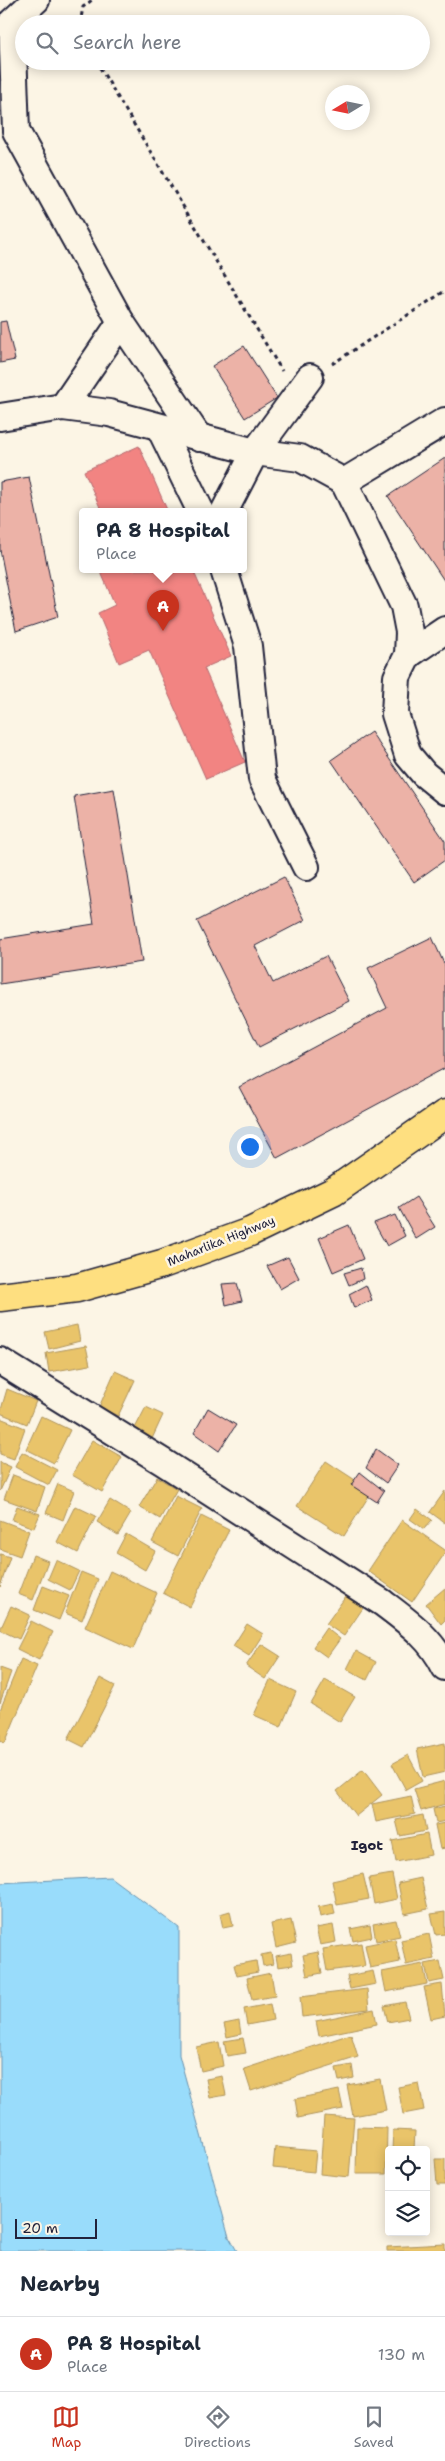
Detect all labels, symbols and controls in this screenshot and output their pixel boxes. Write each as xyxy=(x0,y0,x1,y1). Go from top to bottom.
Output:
search box xyxy=(15,15,430,70)
icon: search xyxy=(33,29,61,57)
text: Search here xyxy=(73,30,182,55)
north arrow xyxy=(325,85,370,130)
popup xyxy=(79,508,247,573)
text: PA 8 Hospital xyxy=(96,518,230,543)
text: Place xyxy=(96,543,137,564)
pin: A xyxy=(147,590,179,631)
your location xyxy=(237,1134,263,1160)
street label: Maharlika Highway xyxy=(165,1212,277,1270)
district label: Igot xyxy=(351,1836,383,1854)
map controls xyxy=(385,2146,430,2236)
button: locate xyxy=(385,2146,430,2191)
button: layers xyxy=(385,2191,430,2236)
scale bar xyxy=(15,2216,98,2239)
text: 20 m xyxy=(22,2219,58,2237)
text: Nearby xyxy=(20,2270,100,2298)
text: PA 8 Hospital xyxy=(67,2331,201,2356)
text: A xyxy=(30,2344,42,2365)
text: 130 m xyxy=(378,2344,425,2365)
text: Place xyxy=(67,2356,108,2377)
tab: Map xyxy=(51,2403,81,2451)
tab: Directions xyxy=(184,2403,251,2451)
tab: Saved xyxy=(354,2403,394,2451)

